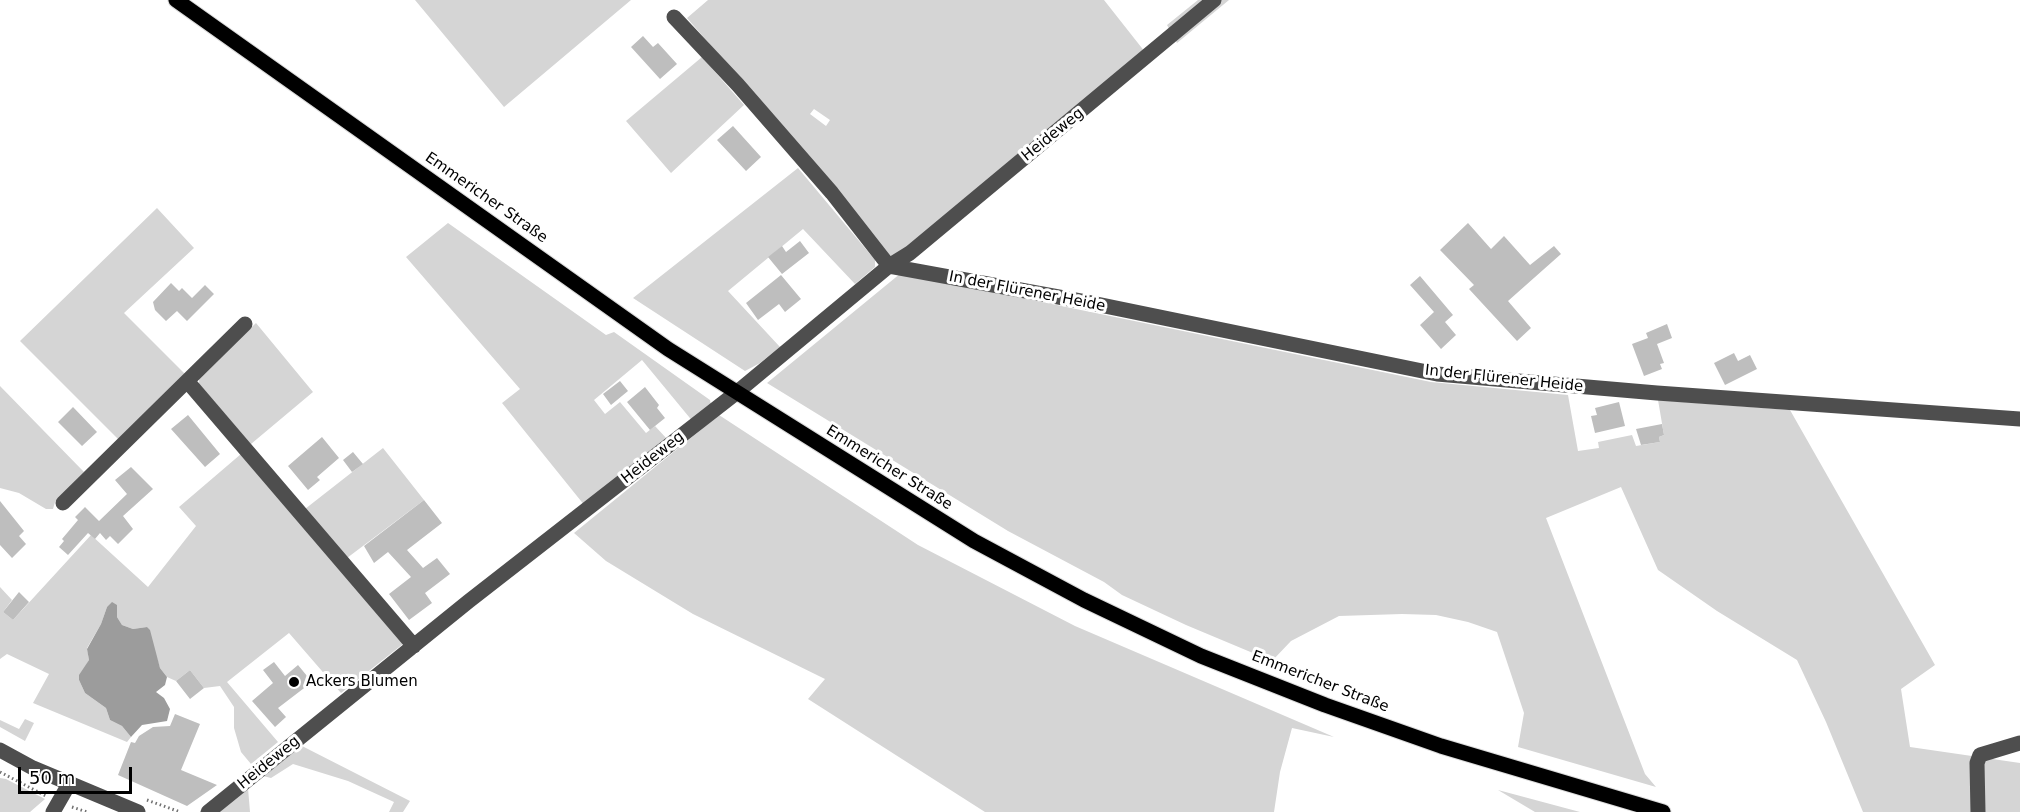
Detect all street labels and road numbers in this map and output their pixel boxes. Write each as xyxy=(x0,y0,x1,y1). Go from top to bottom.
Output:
street label: Heideweg xyxy=(1018,105,1088,165)
street label: Emmericher Straße xyxy=(421,149,551,247)
street label: In der Flürener Heide xyxy=(947,268,1107,316)
street label: In der Flürener Heide xyxy=(1424,362,1584,396)
street label: Emmericher Straße xyxy=(822,422,956,514)
street label: Heideweg xyxy=(618,428,688,488)
street label: Emmericher Straße xyxy=(1249,648,1391,716)
street label: Heideweg xyxy=(234,733,304,793)

